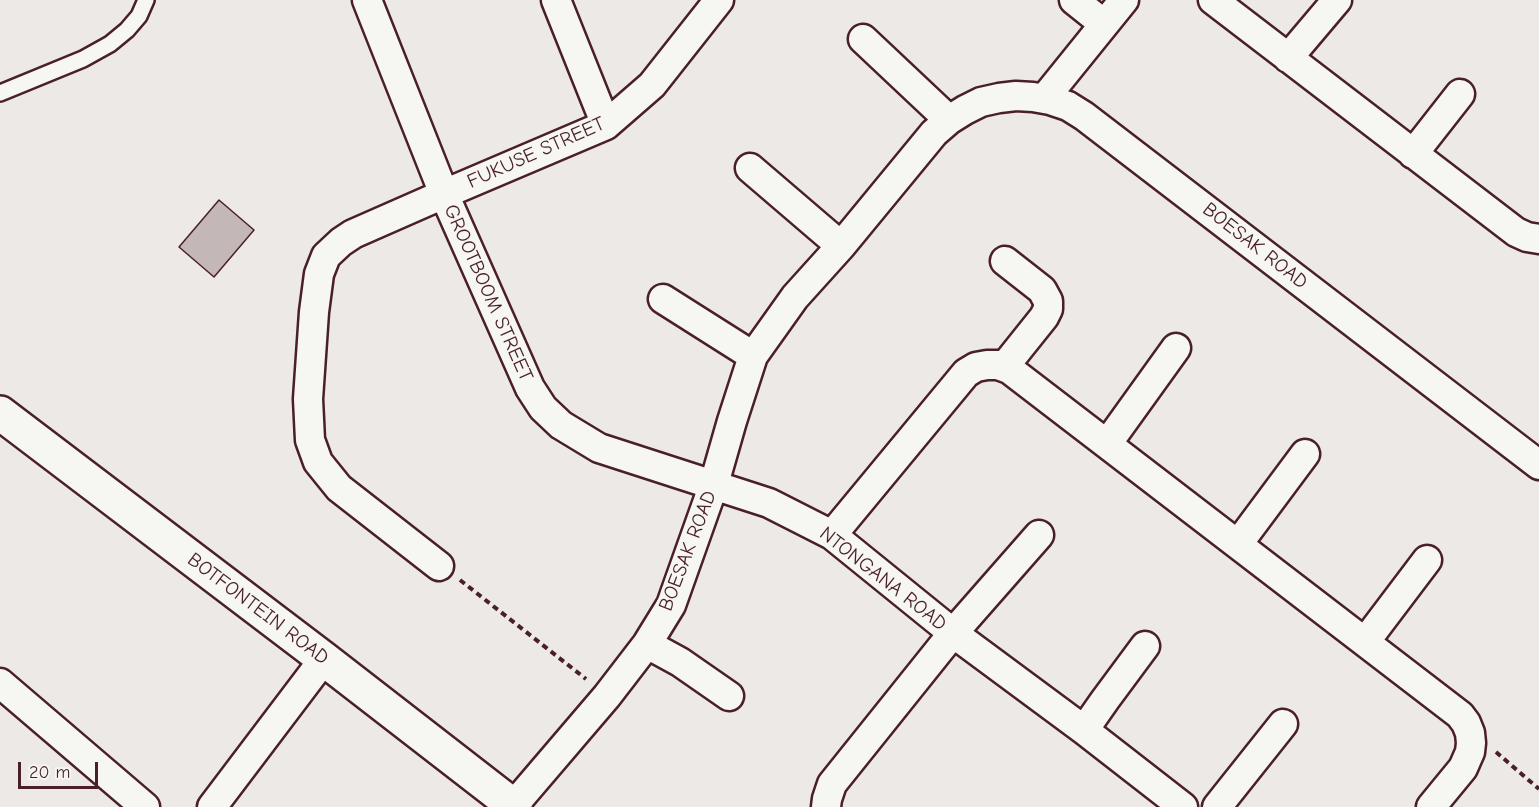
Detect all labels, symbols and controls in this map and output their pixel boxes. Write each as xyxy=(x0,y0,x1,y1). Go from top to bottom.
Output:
street label: FUKUSE STREET xyxy=(463,112,609,194)
street label: BOESAK ROAD xyxy=(1198,198,1312,294)
street label: GROOTBOOM STREET xyxy=(438,201,538,385)
street label: BOESAK ROAD xyxy=(654,488,722,614)
street label: NTONGANA ROAD xyxy=(815,522,951,636)
street label: BOTFONTEIN ROAD xyxy=(183,548,333,670)
scale bar xyxy=(21,750,100,788)
text: 20 m xyxy=(29,762,70,783)

